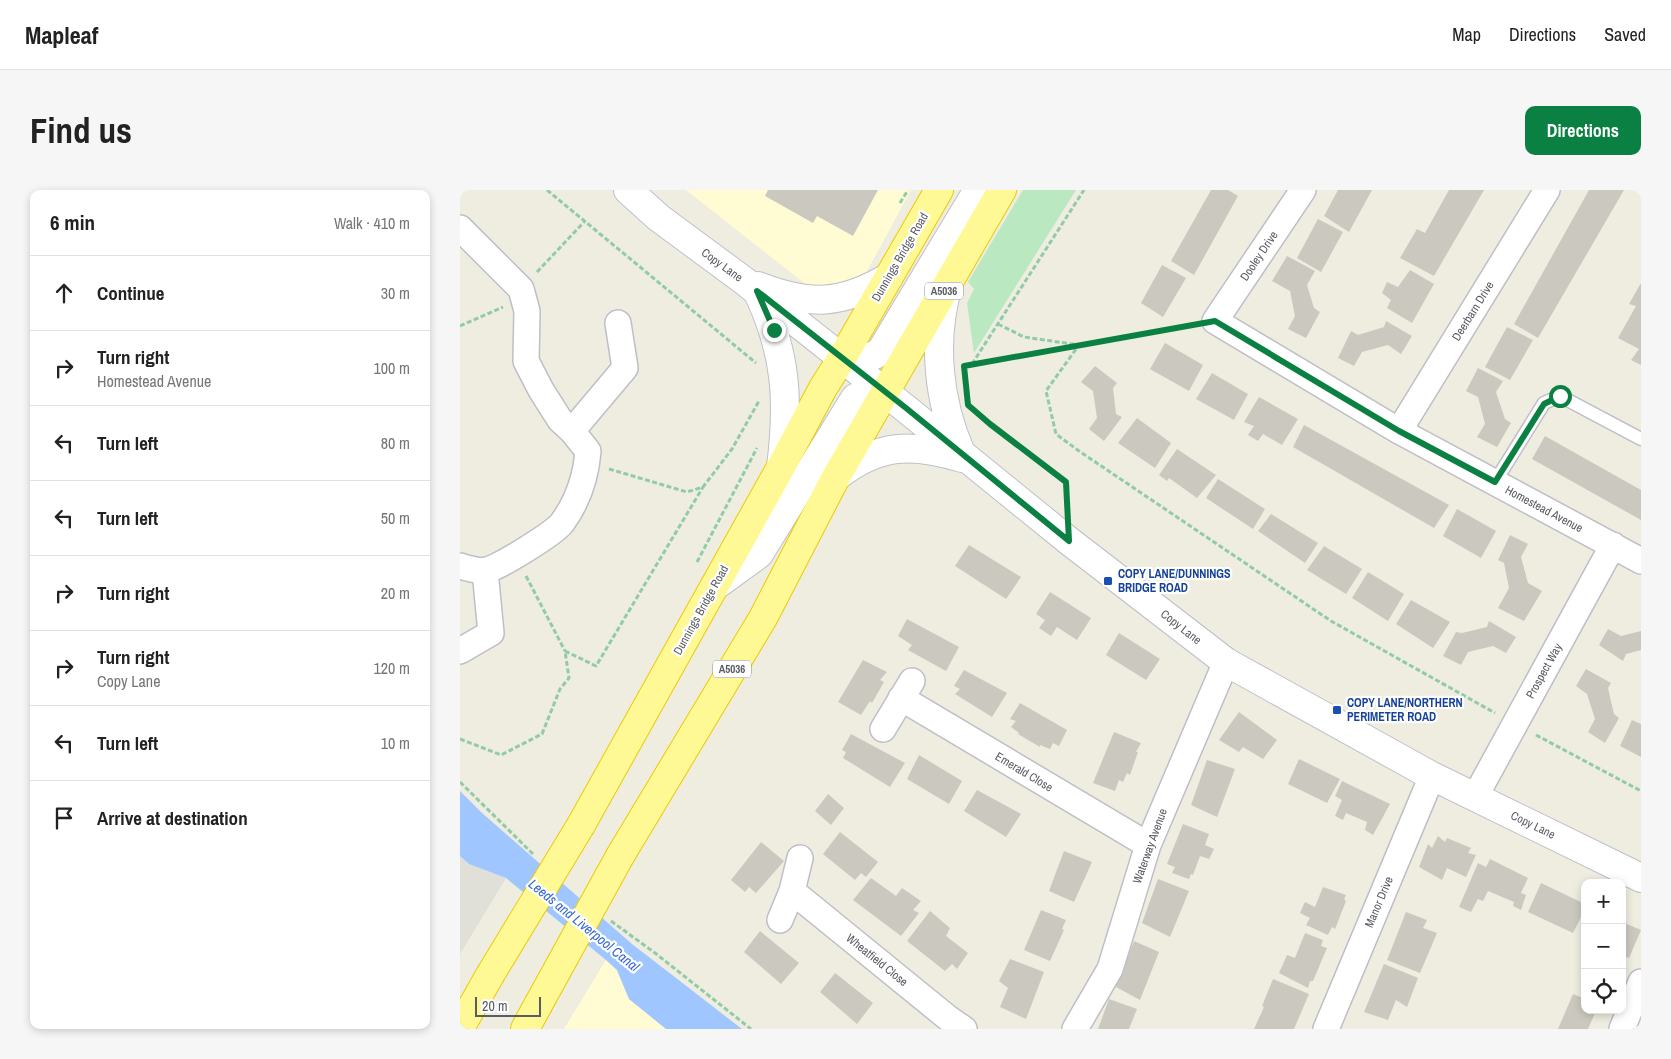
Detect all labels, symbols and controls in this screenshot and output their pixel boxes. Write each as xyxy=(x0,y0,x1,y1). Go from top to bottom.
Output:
text: Mapleaf xyxy=(25,19,98,51)
text: Map xyxy=(1452,22,1481,47)
text: Directions xyxy=(1509,22,1576,47)
text: Saved xyxy=(1604,22,1646,47)
button: Directions xyxy=(1525,106,1641,155)
text: Find us xyxy=(30,107,132,154)
text: 6 min xyxy=(50,208,95,237)
street label: Dunnings Bridge Road xyxy=(868,210,932,304)
text: Walk · 410 m xyxy=(334,212,410,234)
street label: Dooley Drive xyxy=(1236,228,1282,284)
street label: Copy Lane xyxy=(698,245,746,285)
street label: Deerbarn Drive xyxy=(1448,278,1498,344)
icon: ahead xyxy=(50,279,78,307)
text: Continue xyxy=(97,280,165,306)
text: 30 m xyxy=(381,282,410,304)
road number: A5036 xyxy=(925,282,963,300)
route end xyxy=(763,319,786,342)
text: Turn right xyxy=(97,344,169,370)
icon: right xyxy=(50,354,78,382)
text: 100 m xyxy=(374,357,410,379)
text: Homestead Avenue xyxy=(97,370,211,392)
route start xyxy=(1549,385,1572,408)
icon: left xyxy=(50,429,78,457)
text: Turn left xyxy=(97,430,158,456)
text: 80 m xyxy=(381,432,410,454)
street label: Homestead Avenue xyxy=(1502,482,1586,536)
icon: left xyxy=(50,504,78,532)
text: Turn left xyxy=(97,505,158,531)
text: 50 m xyxy=(381,507,410,529)
street label: Dunnings Bridge Road xyxy=(670,562,732,658)
place label: COPY LANE/DUNNINGS BRIDGE ROAD xyxy=(1118,566,1231,596)
marker: COPY LANE/DUNNINGS BRIDGE ROAD xyxy=(1102,575,1114,587)
icon: right xyxy=(50,579,78,607)
text: Turn right xyxy=(97,580,169,606)
text: 20 m xyxy=(381,582,410,604)
street label: Copy Lane xyxy=(1157,606,1205,648)
street label: Prospect Way xyxy=(1522,640,1566,702)
text: Turn right xyxy=(97,644,169,670)
icon: right xyxy=(50,654,78,682)
text: 120 m xyxy=(374,657,410,679)
road number: A5036 xyxy=(713,660,751,678)
text: Copy Lane xyxy=(97,670,160,692)
place label: COPY LANE/NORTHERN PERIMETER ROAD xyxy=(1347,695,1463,725)
marker: COPY LANE/NORTHERN PERIMETER ROAD xyxy=(1331,704,1343,716)
icon: left xyxy=(50,729,78,757)
text: Turn left xyxy=(97,730,158,756)
text: 10 m xyxy=(381,732,410,754)
street label: Emerald Close xyxy=(992,749,1056,795)
icon: arrive xyxy=(50,804,78,832)
text: Arrive at destination xyxy=(97,805,248,831)
street label: Waterway Avenue xyxy=(1129,806,1171,886)
street label: Copy Lane xyxy=(1508,807,1558,843)
street label: Manor Drive xyxy=(1361,874,1397,930)
water label: Leeds and Liverpool Canal xyxy=(525,875,643,975)
map controls xyxy=(1581,879,1626,1014)
button: + xyxy=(1581,879,1626,924)
button: − xyxy=(1581,924,1626,969)
street label: Wheatfield Close xyxy=(843,930,911,990)
button: locate xyxy=(1581,969,1626,1014)
scale bar xyxy=(475,994,541,1017)
text: 20 m xyxy=(482,997,508,1015)

